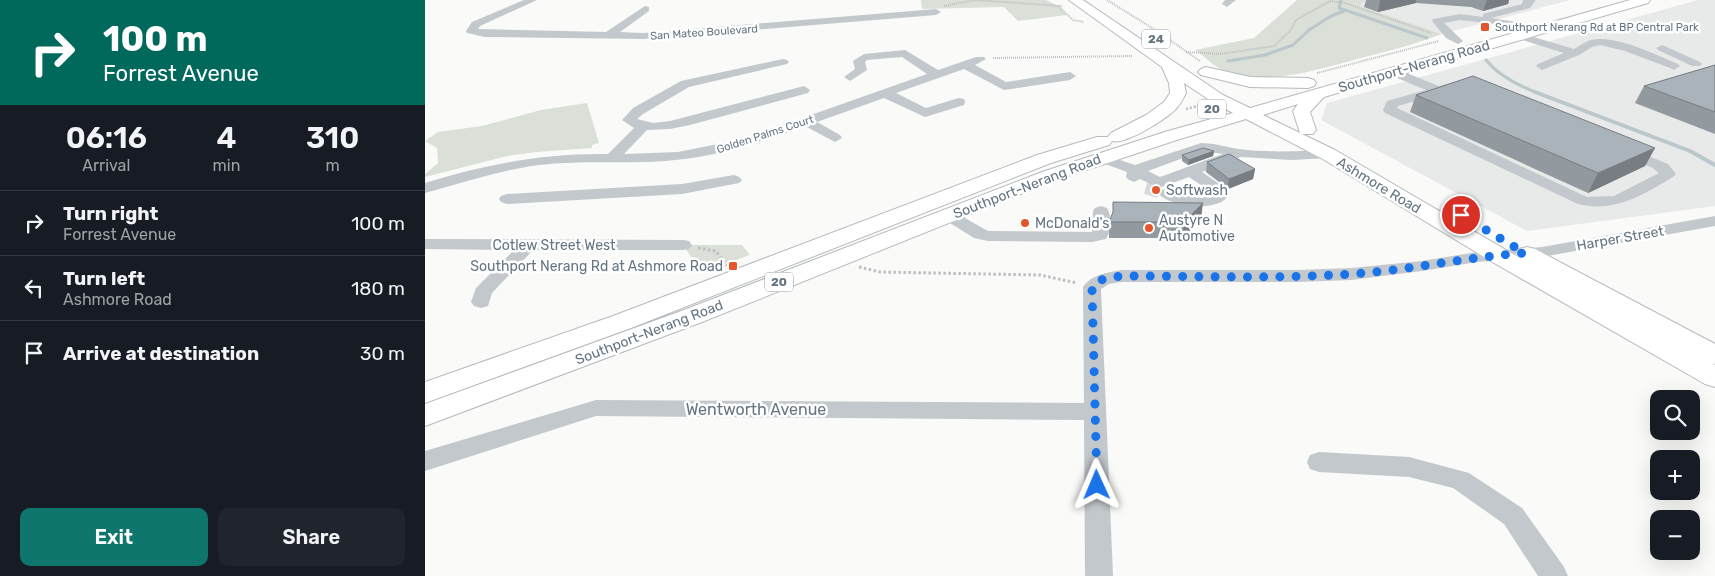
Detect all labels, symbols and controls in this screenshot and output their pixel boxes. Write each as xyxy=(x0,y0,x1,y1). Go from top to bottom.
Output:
text: 100 m xyxy=(103,18,208,60)
icon: right xyxy=(20,20,85,85)
marker: Southport Nerang Rd at BP Central Park xyxy=(1479,21,1491,33)
place label: Southport Nerang Rd at BP Central Park xyxy=(1495,21,1699,34)
street label: San Mateo Boulevard xyxy=(650,22,758,43)
road number: 24 xyxy=(1142,30,1170,48)
street label: Southport-Nerang Road xyxy=(1336,37,1492,96)
text: Forrest Avenue xyxy=(103,60,259,87)
road number: 20 xyxy=(1198,100,1226,118)
street label: Golden Palms Court xyxy=(715,112,816,156)
text: 06:16 xyxy=(66,120,147,156)
text: 4 xyxy=(216,120,236,156)
text: 310 xyxy=(306,120,359,156)
street label: Southport-Nerang Road xyxy=(951,150,1103,223)
street label: Ashmore Road xyxy=(1334,154,1424,217)
text: Arrival xyxy=(82,156,130,175)
text: min xyxy=(213,156,240,175)
text: m xyxy=(326,156,340,175)
place label: Softwash xyxy=(1166,182,1228,199)
marker: Softwash xyxy=(1150,184,1162,196)
pin xyxy=(1440,194,1482,236)
icon: arrive xyxy=(1447,201,1475,229)
text: Turn right xyxy=(63,202,158,225)
icon: right xyxy=(20,209,48,237)
text: 100 m xyxy=(351,212,405,235)
place label: Austyre N Automotive xyxy=(1159,212,1235,245)
place label: McDonald's xyxy=(1035,215,1109,232)
marker: McDonald's xyxy=(1019,217,1031,229)
marker: Austyre N Automotive xyxy=(1143,222,1155,234)
street label: Harper Street xyxy=(1575,222,1665,255)
text: Forrest Avenue xyxy=(63,225,176,244)
street label: Cotlew Street West xyxy=(492,237,616,254)
place label: Southport Nerang Rd at Ashmore Road xyxy=(470,258,723,275)
marker: Southport Nerang Rd at Ashmore Road xyxy=(727,260,739,272)
text: Turn left xyxy=(63,267,145,290)
road number: 20 xyxy=(765,272,793,292)
icon: left xyxy=(20,274,48,302)
text: 180 m xyxy=(351,277,405,300)
text: Ashmore Road xyxy=(63,290,172,309)
street label: Southport-Nerang Road xyxy=(573,296,725,369)
icon: arrive xyxy=(20,339,48,367)
text: Arrive at destination xyxy=(63,342,259,365)
text: 30 m xyxy=(360,342,405,365)
map controls xyxy=(1650,390,1700,560)
button: search xyxy=(1650,390,1700,440)
street label: Wentworth Avenue xyxy=(686,400,826,419)
button: + xyxy=(1650,450,1700,500)
position arrow xyxy=(1070,458,1122,510)
button: Exit xyxy=(20,508,208,566)
button: Share xyxy=(218,508,405,566)
button: − xyxy=(1650,510,1700,560)

